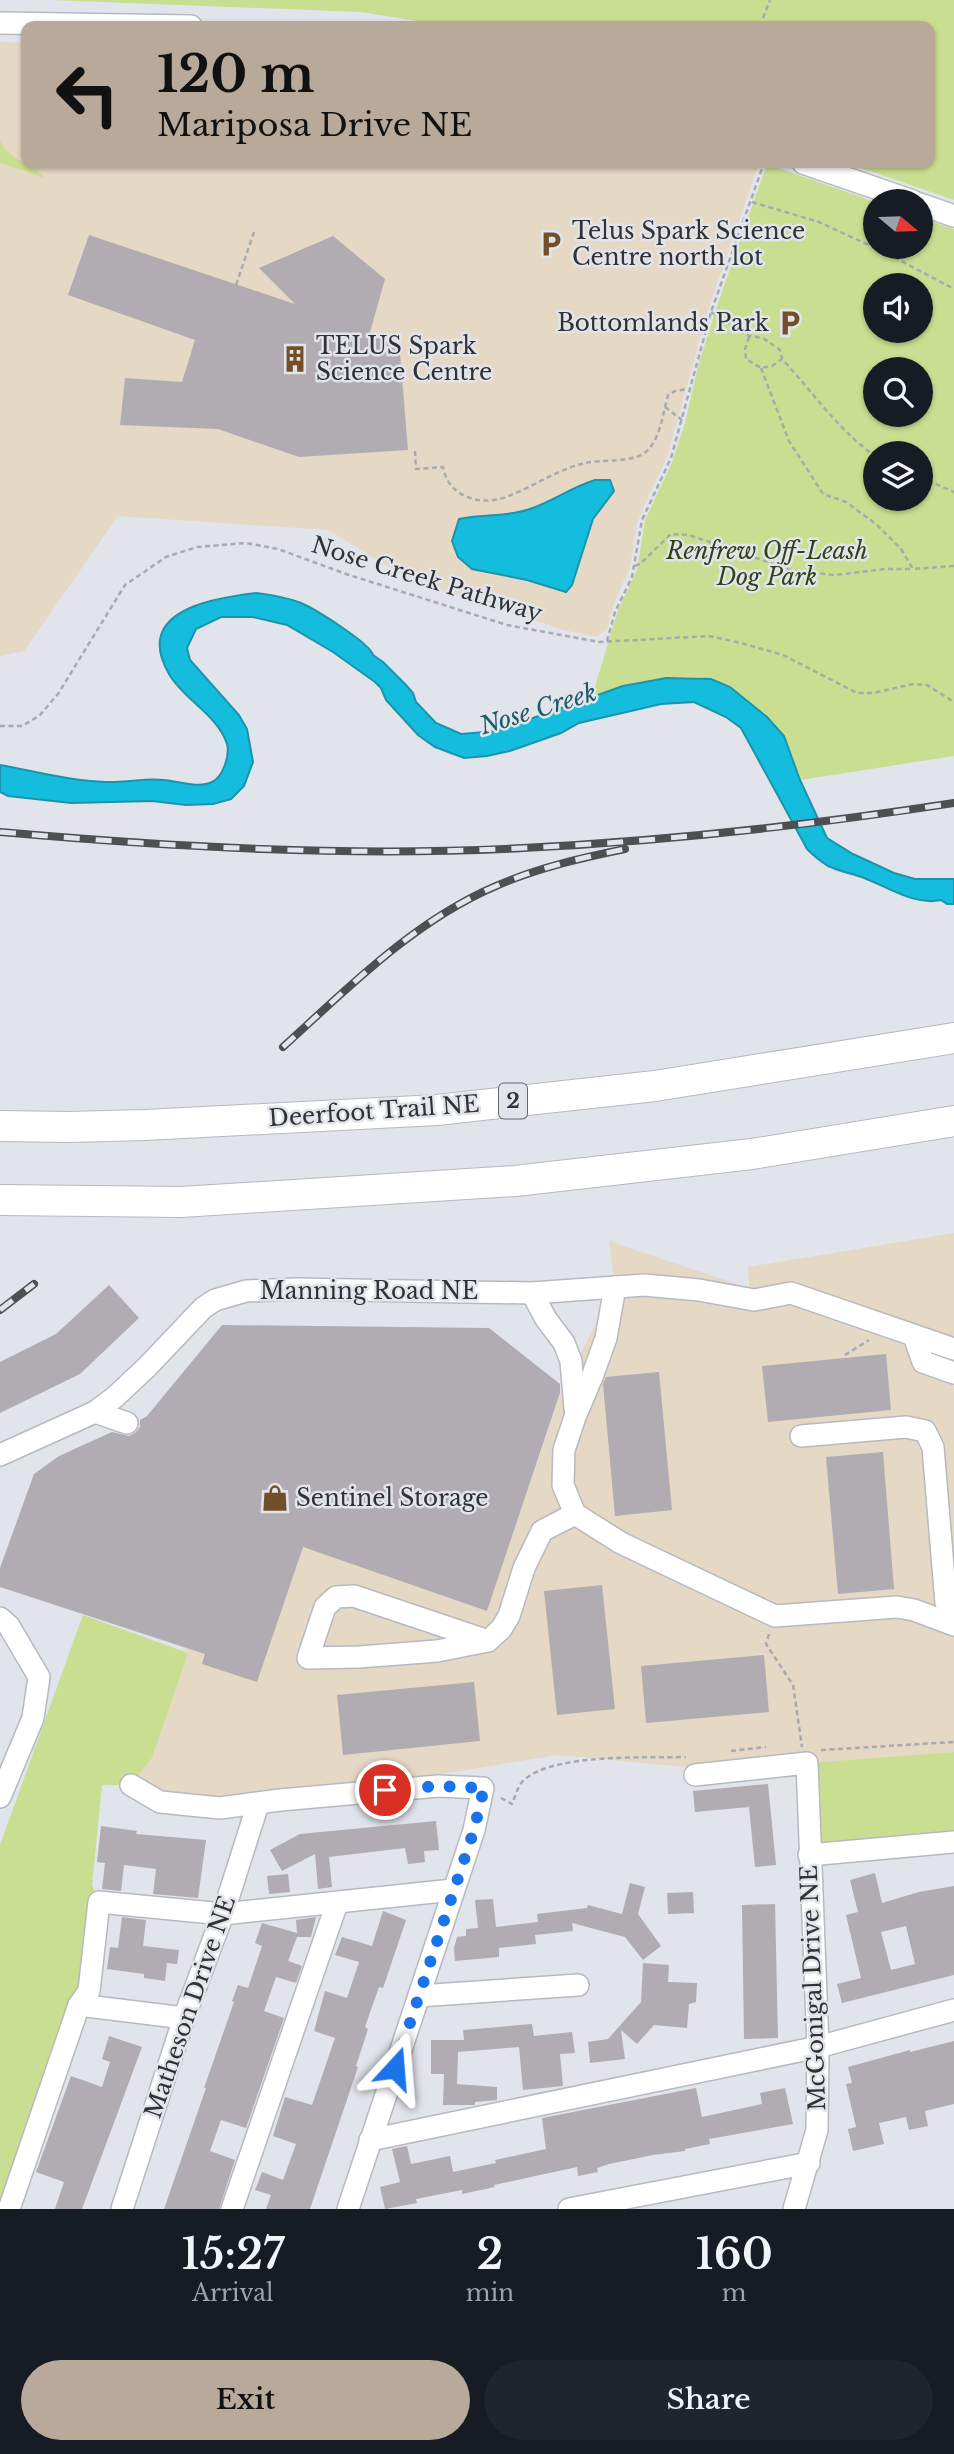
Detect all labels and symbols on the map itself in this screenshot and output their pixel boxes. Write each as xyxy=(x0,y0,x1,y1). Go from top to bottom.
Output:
north arrow xyxy=(863,189,933,259)
place label: Telus Spark Science Centre north lot xyxy=(572,217,805,271)
parking icon: Telus Spark Science Centre north lot xyxy=(536,229,566,259)
parking icon: Bottomlands Park xyxy=(775,308,805,338)
place label: Bottomlands Park xyxy=(557,309,770,337)
place label: TELUS Spark Science Centre xyxy=(316,332,492,386)
building icon: TELUS Spark Science Centre xyxy=(280,344,310,374)
street label: Nose Creek Pathway xyxy=(308,531,546,628)
park label: Renfrew Off-Leash Dog Park xyxy=(665,537,868,591)
water label: Nose Creek xyxy=(475,677,600,741)
road number: 2 xyxy=(499,1084,527,1118)
street label: Deerfoot Trail NE xyxy=(268,1090,480,1132)
street label: Manning Road NE xyxy=(260,1277,478,1305)
shop icon: Sentinel Storage xyxy=(260,1483,290,1513)
place label: Sentinel Storage xyxy=(296,1484,489,1512)
pin xyxy=(355,1760,415,1820)
street label: McGonigal Drive NE xyxy=(795,1865,831,2111)
street label: Matheson Drive NE xyxy=(139,1892,241,2122)
position arrow xyxy=(358,2031,432,2105)

